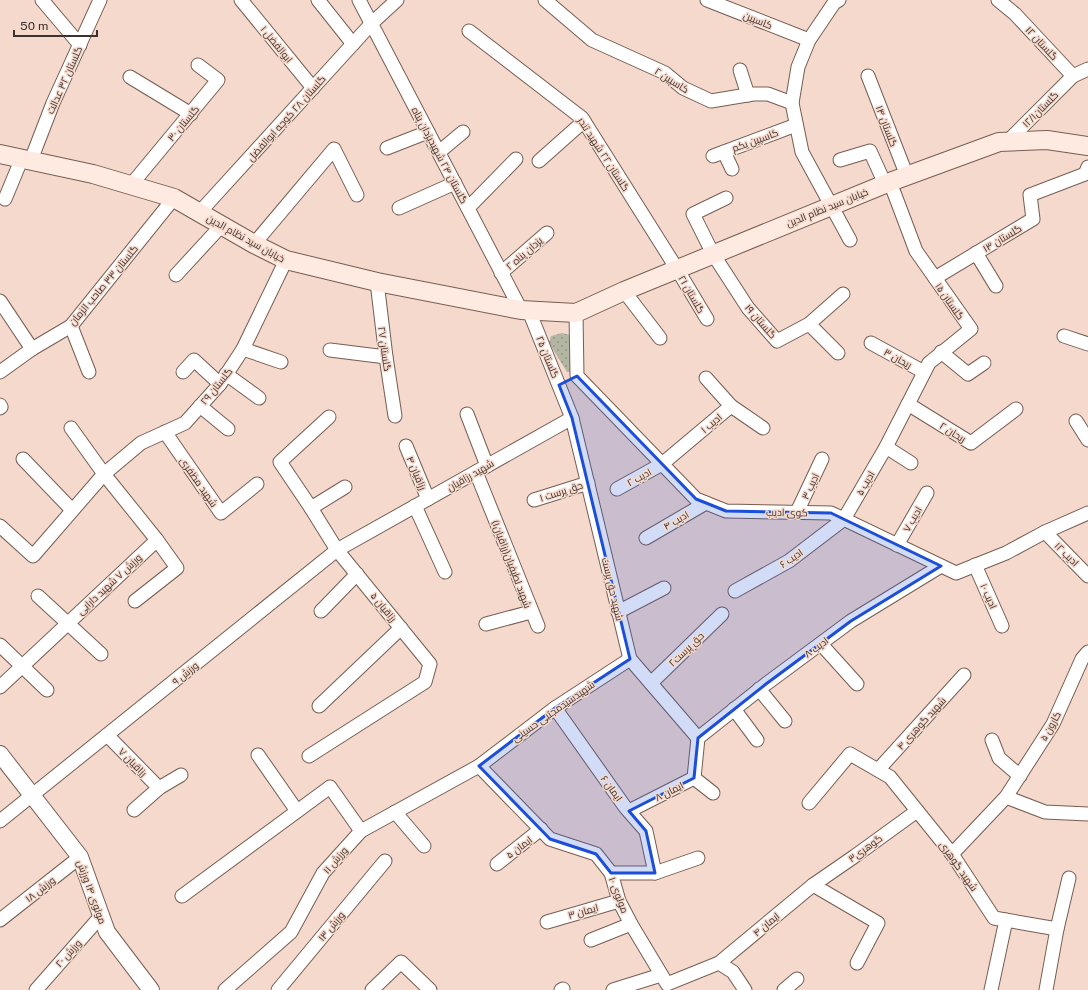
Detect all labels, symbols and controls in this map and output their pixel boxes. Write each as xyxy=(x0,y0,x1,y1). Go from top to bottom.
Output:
street label: کاسپین xyxy=(741,9,774,32)
scale bar xyxy=(14,12,97,38)
text: 50 m xyxy=(20,19,48,33)
street label: ابوالفضل ۱ xyxy=(258,23,296,66)
street label: گلستان ۱۲ xyxy=(1023,24,1061,63)
street label: گلستان ۳۲ عدالت xyxy=(44,44,85,116)
street label: کاسپین ۲ xyxy=(652,65,691,96)
street label: گلستان ۲۸ کوچه ابوالفضل xyxy=(244,73,329,164)
street label: گلستان۱۲/۱ xyxy=(1020,89,1061,130)
street label: گلستان ۳۰ xyxy=(165,103,202,144)
street label: گلستان ۱۴ xyxy=(873,104,900,149)
street label: گلستان ۲۴ شهیدیزدان پناه xyxy=(409,105,471,206)
street label: گلستان ۲۲ شهید تندر xyxy=(574,114,632,194)
street label: کاسپین یکم xyxy=(730,126,781,156)
street label: خیابان سید نظام الدین xyxy=(784,185,871,231)
street label: خیابان سید نظام الدین xyxy=(204,212,287,266)
street label: گلستان ۱۳ xyxy=(980,222,1024,255)
street label: یزدان پناه ۲ xyxy=(503,234,546,273)
street label: گلستان ۳۳ صاحب الزمان xyxy=(66,242,141,328)
street label: گلستان ۲۱ xyxy=(675,273,708,316)
street label: گلستان ۱۵ xyxy=(932,280,967,322)
street label: گلستان ۱۹ xyxy=(742,301,779,341)
street label: گلستان ۲۷ xyxy=(375,326,394,372)
street label: گلستان ۲۵ xyxy=(533,334,562,380)
street label: ریحان ۳ xyxy=(881,345,914,371)
street label: گلستان ۲۹ xyxy=(198,365,235,407)
street label: ادیب ۱ xyxy=(698,411,724,435)
street label: ریحان ۲ xyxy=(937,419,968,446)
street label: رزاقیان ۴ xyxy=(404,454,429,492)
street label: شهید مظفری xyxy=(177,455,221,510)
street label: شهید رزاقیان xyxy=(444,457,496,494)
street label: ادیب ۲ xyxy=(625,465,653,489)
street label: ادیب ۵ xyxy=(853,469,877,497)
street label: ادیب ۳ xyxy=(799,471,821,501)
street label: حق پرست ۱ xyxy=(538,478,584,505)
street label: ادیب ۷ xyxy=(900,504,924,534)
street label: کوی ادیب xyxy=(766,506,808,519)
street label: ادیب ۴ xyxy=(661,508,691,532)
street label: شهید لطیفیان(رزاقیان۱) xyxy=(489,518,534,610)
street label: ادیب ۱۲ xyxy=(1052,539,1082,569)
street label: ادیب ۶ xyxy=(777,546,805,570)
street label: ورزش ۷ شهید دارایی xyxy=(74,551,144,618)
street label: شهید حق پرست xyxy=(599,556,626,622)
street label: ادیب ۱۰ xyxy=(978,582,1000,610)
street label: رزاقیان ۵ xyxy=(368,590,400,625)
street label: حق پرست۲ xyxy=(666,629,707,669)
street label: ادیب ۸ xyxy=(802,634,830,660)
street label: ورزش ۹ xyxy=(169,659,201,688)
street label: شهیدسیدمجتبی حسینی xyxy=(509,678,597,745)
street label: شهید گوهری ۴ xyxy=(894,694,949,753)
street label: کارون ۵ xyxy=(1037,709,1064,743)
street label: رزاقیان ۷ xyxy=(116,745,150,779)
street label: ایمان ۶ xyxy=(598,773,625,804)
street label: ایمان ۸ xyxy=(653,779,686,804)
street label: گوهری۳ xyxy=(846,832,885,865)
street label: ایمان ۵ xyxy=(504,833,535,862)
street label: شهید گوهری xyxy=(937,839,981,894)
street label: ورزش ۱۱ xyxy=(320,844,351,876)
street label: مولوی ۱۴ ورزش xyxy=(74,858,109,926)
street label: ورزش ۱۸ xyxy=(23,874,58,905)
street label: مولوی ۱۰ xyxy=(606,875,631,915)
street label: ایمان ۳ xyxy=(566,901,600,922)
street label: ورزش ۱۳ xyxy=(315,909,348,944)
street label: ایمان ۴ xyxy=(750,910,782,939)
street label: ورزش ۲۰ xyxy=(52,937,84,970)

